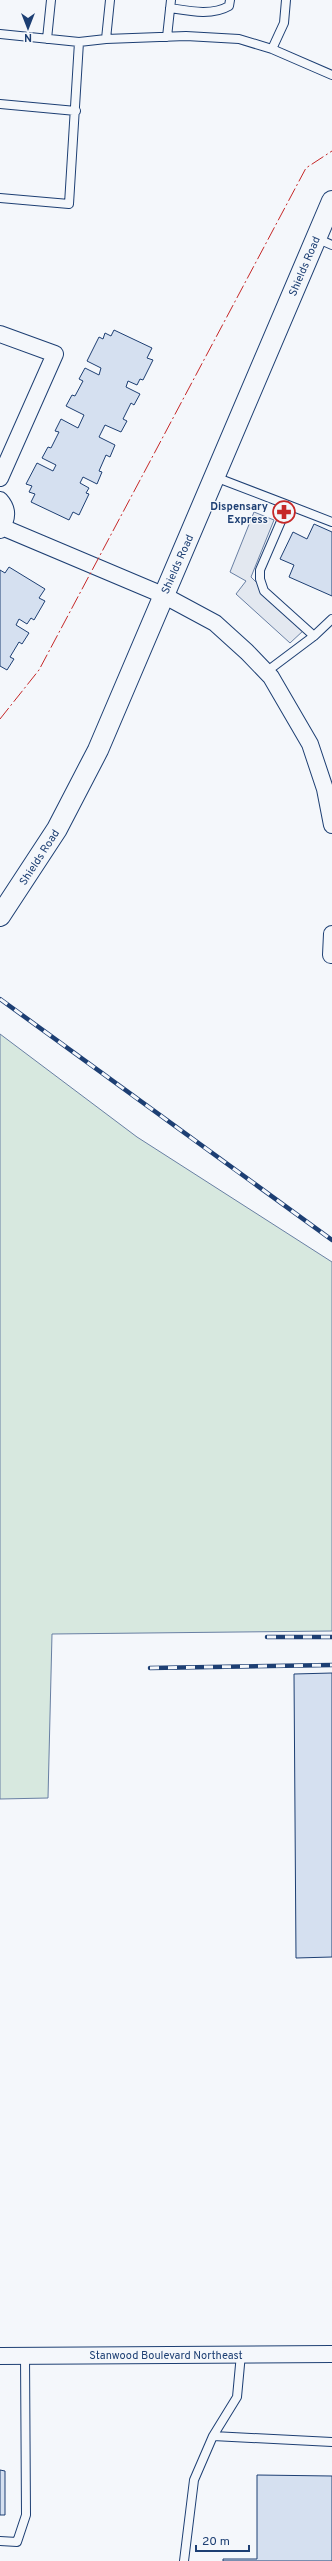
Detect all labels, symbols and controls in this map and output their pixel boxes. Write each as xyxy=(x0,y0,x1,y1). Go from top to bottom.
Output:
north arrow xyxy=(8,8,48,48)
text: N xyxy=(24,30,32,44)
street label: Shields Road xyxy=(286,234,324,298)
pharmacy icon: Dispensary Express xyxy=(271,499,297,525)
place label: Dispensary Express xyxy=(210,500,268,527)
street label: Shields Road xyxy=(159,532,197,596)
street label: Shields Road xyxy=(17,827,63,888)
street label: Stanwood Boulevard Northeast xyxy=(89,2349,243,2363)
scale bar xyxy=(196,2527,249,2553)
text: 20 m xyxy=(202,2534,230,2550)

